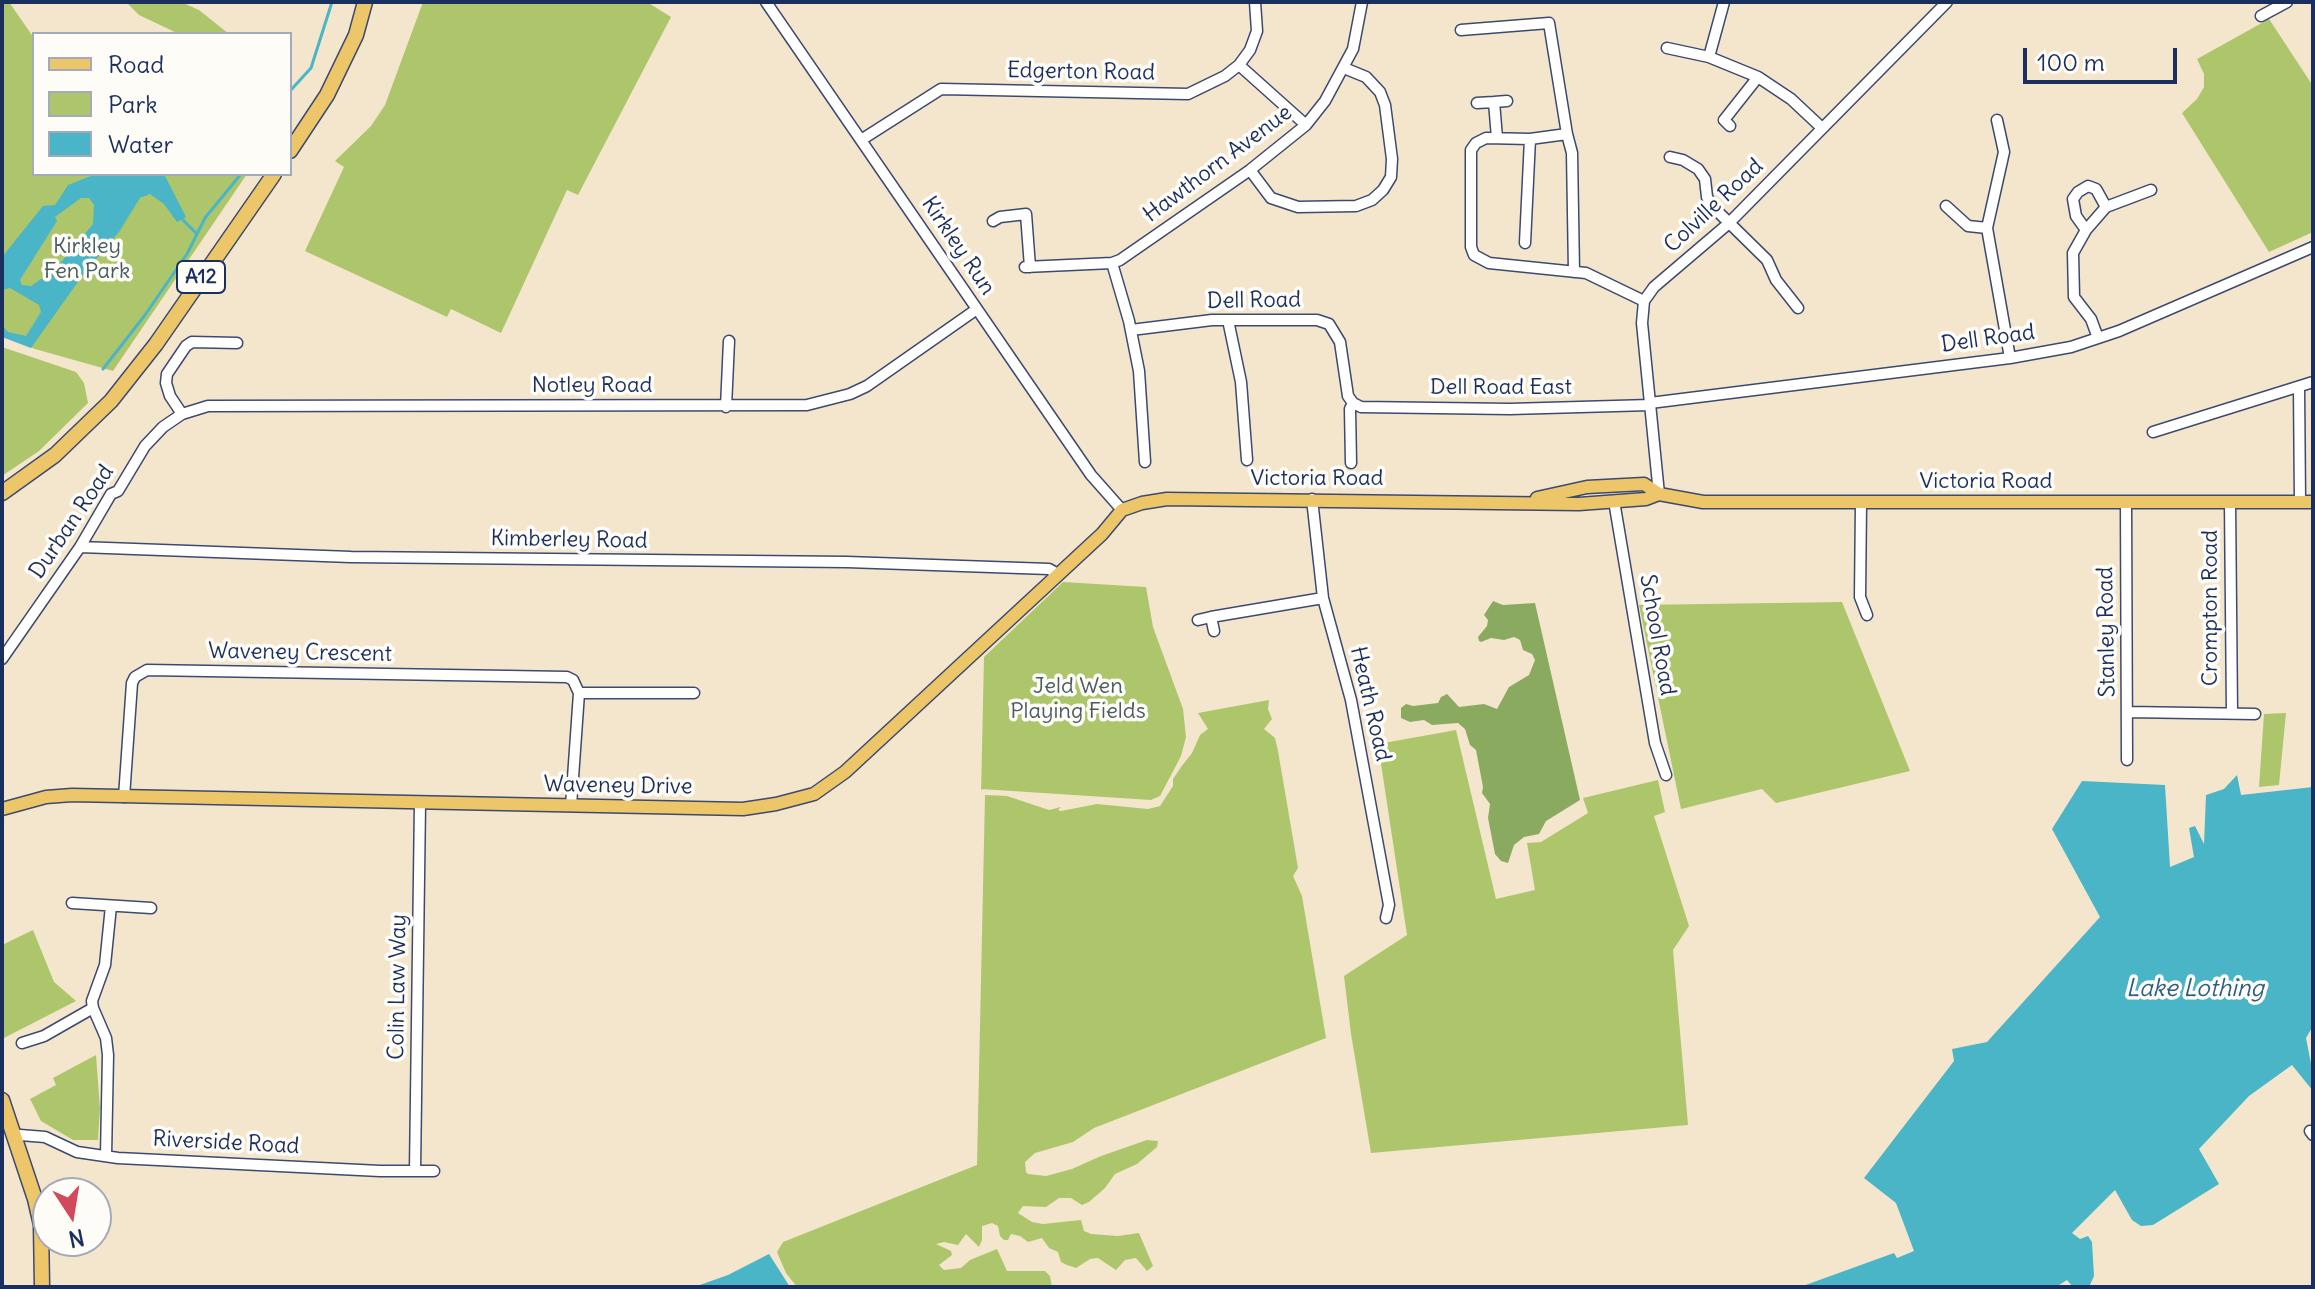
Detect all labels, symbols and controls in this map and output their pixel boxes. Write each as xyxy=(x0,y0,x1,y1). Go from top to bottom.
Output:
legend xyxy=(32,32,292,176)
scale bar xyxy=(2027,32,2181,82)
text: 100 m xyxy=(2037,47,2105,77)
text: Road xyxy=(108,49,164,79)
street label: Edgerton Road xyxy=(1007,58,1155,86)
text: Park xyxy=(108,89,158,119)
street label: Hawthorn Avenue xyxy=(1139,100,1297,228)
text: Water xyxy=(108,129,173,159)
street label: Colville Road xyxy=(1659,153,1769,259)
street label: Kirkley Run xyxy=(916,192,1000,300)
park label: Kirkley Fen Park xyxy=(44,234,130,286)
road number: A12 xyxy=(177,261,225,293)
street label: Dell Road xyxy=(1207,287,1301,315)
street label: Dell Road xyxy=(1940,319,2036,359)
street label: Notley Road xyxy=(532,373,652,399)
street label: Dell Road East xyxy=(1430,375,1572,401)
street label: Durban Road xyxy=(24,460,120,584)
street label: Victoria Road xyxy=(1251,466,1383,492)
street label: Victoria Road xyxy=(1920,469,2052,495)
street label: Kimberley Road xyxy=(490,525,648,555)
street label: Crompton Road xyxy=(2198,530,2224,686)
street label: Stanley Road xyxy=(2093,566,2121,698)
street label: School Road xyxy=(1633,572,1681,698)
street label: Waveney Crescent xyxy=(208,638,392,668)
street label: Heath Road xyxy=(1344,644,1396,764)
park label: Jeld Wen Playing Fields xyxy=(1010,674,1146,726)
street label: Waveney Drive xyxy=(543,772,693,800)
street label: Colin Law Way xyxy=(384,914,412,1060)
water label: Lake Lothing xyxy=(2126,975,2264,1003)
street label: Riverside Road xyxy=(152,1126,300,1160)
north arrow xyxy=(32,1177,112,1257)
text: N xyxy=(66,1223,87,1254)

